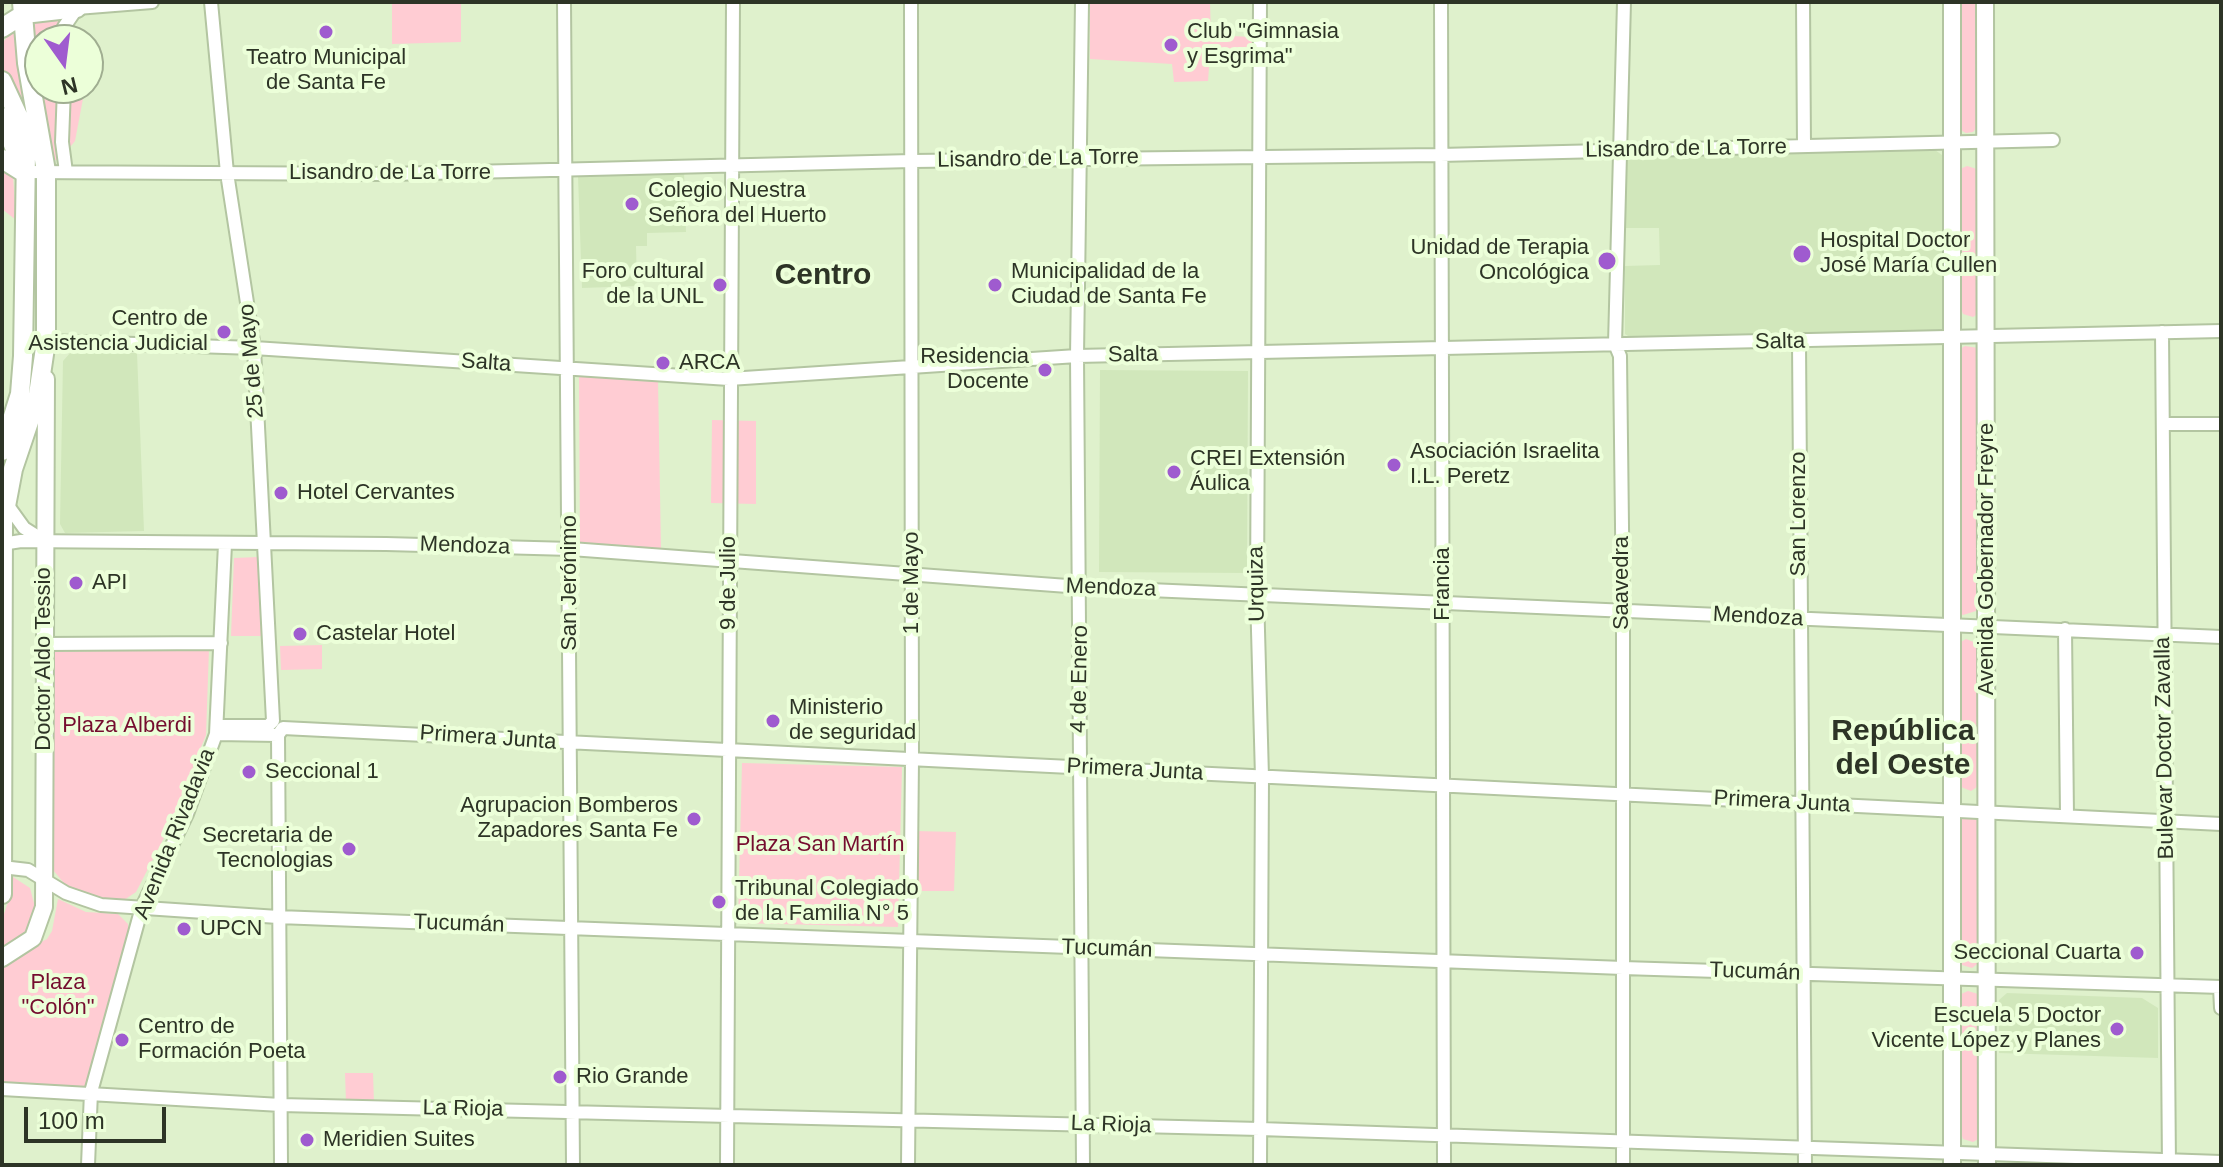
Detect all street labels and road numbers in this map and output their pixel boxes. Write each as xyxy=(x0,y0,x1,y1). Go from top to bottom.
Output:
street label: Lisandro de La Torre xyxy=(1585,134,1787,164)
street label: Lisandro de La Torre xyxy=(937,144,1139,174)
street label: Lisandro de La Torre xyxy=(289,160,491,186)
street label: 25 de Mayo xyxy=(234,303,270,419)
street label: Salta xyxy=(1755,328,1805,356)
street label: Salta xyxy=(1108,341,1158,369)
street label: Salta xyxy=(460,348,512,378)
street label: Avenida Gobernador Freyre xyxy=(1974,423,2000,695)
street label: San Lorenzo xyxy=(1786,452,1812,576)
street label: San Jerónimo xyxy=(557,515,583,651)
street label: Mendoza xyxy=(419,531,511,561)
street label: 1 de Mayo xyxy=(899,532,925,634)
street label: 9 de Julio xyxy=(716,536,742,630)
street label: Saavedra xyxy=(1609,536,1635,630)
street label: Urquiza xyxy=(1243,546,1271,622)
street label: Francia xyxy=(1430,547,1456,621)
street label: Doctor Aldo Tessio xyxy=(31,567,57,751)
street label: Mendoza xyxy=(1065,573,1157,603)
street label: Mendoza xyxy=(1712,601,1804,633)
street label: 4 de Enero xyxy=(1066,625,1094,733)
street label: Bulevar Doctor Zavalla xyxy=(2150,637,2180,859)
street label: Primera Junta xyxy=(419,720,557,756)
street label: Avenida Rivadavia xyxy=(129,745,221,923)
street label: Primera Junta xyxy=(1066,753,1204,787)
street label: Primera Junta xyxy=(1713,785,1851,819)
street label: Tucumán xyxy=(413,909,505,939)
street label: Tucumán xyxy=(1061,934,1153,964)
street label: Tucumán xyxy=(1709,957,1801,987)
street label: La Rioja xyxy=(422,1095,504,1123)
street label: La Rioja xyxy=(1070,1110,1152,1140)

